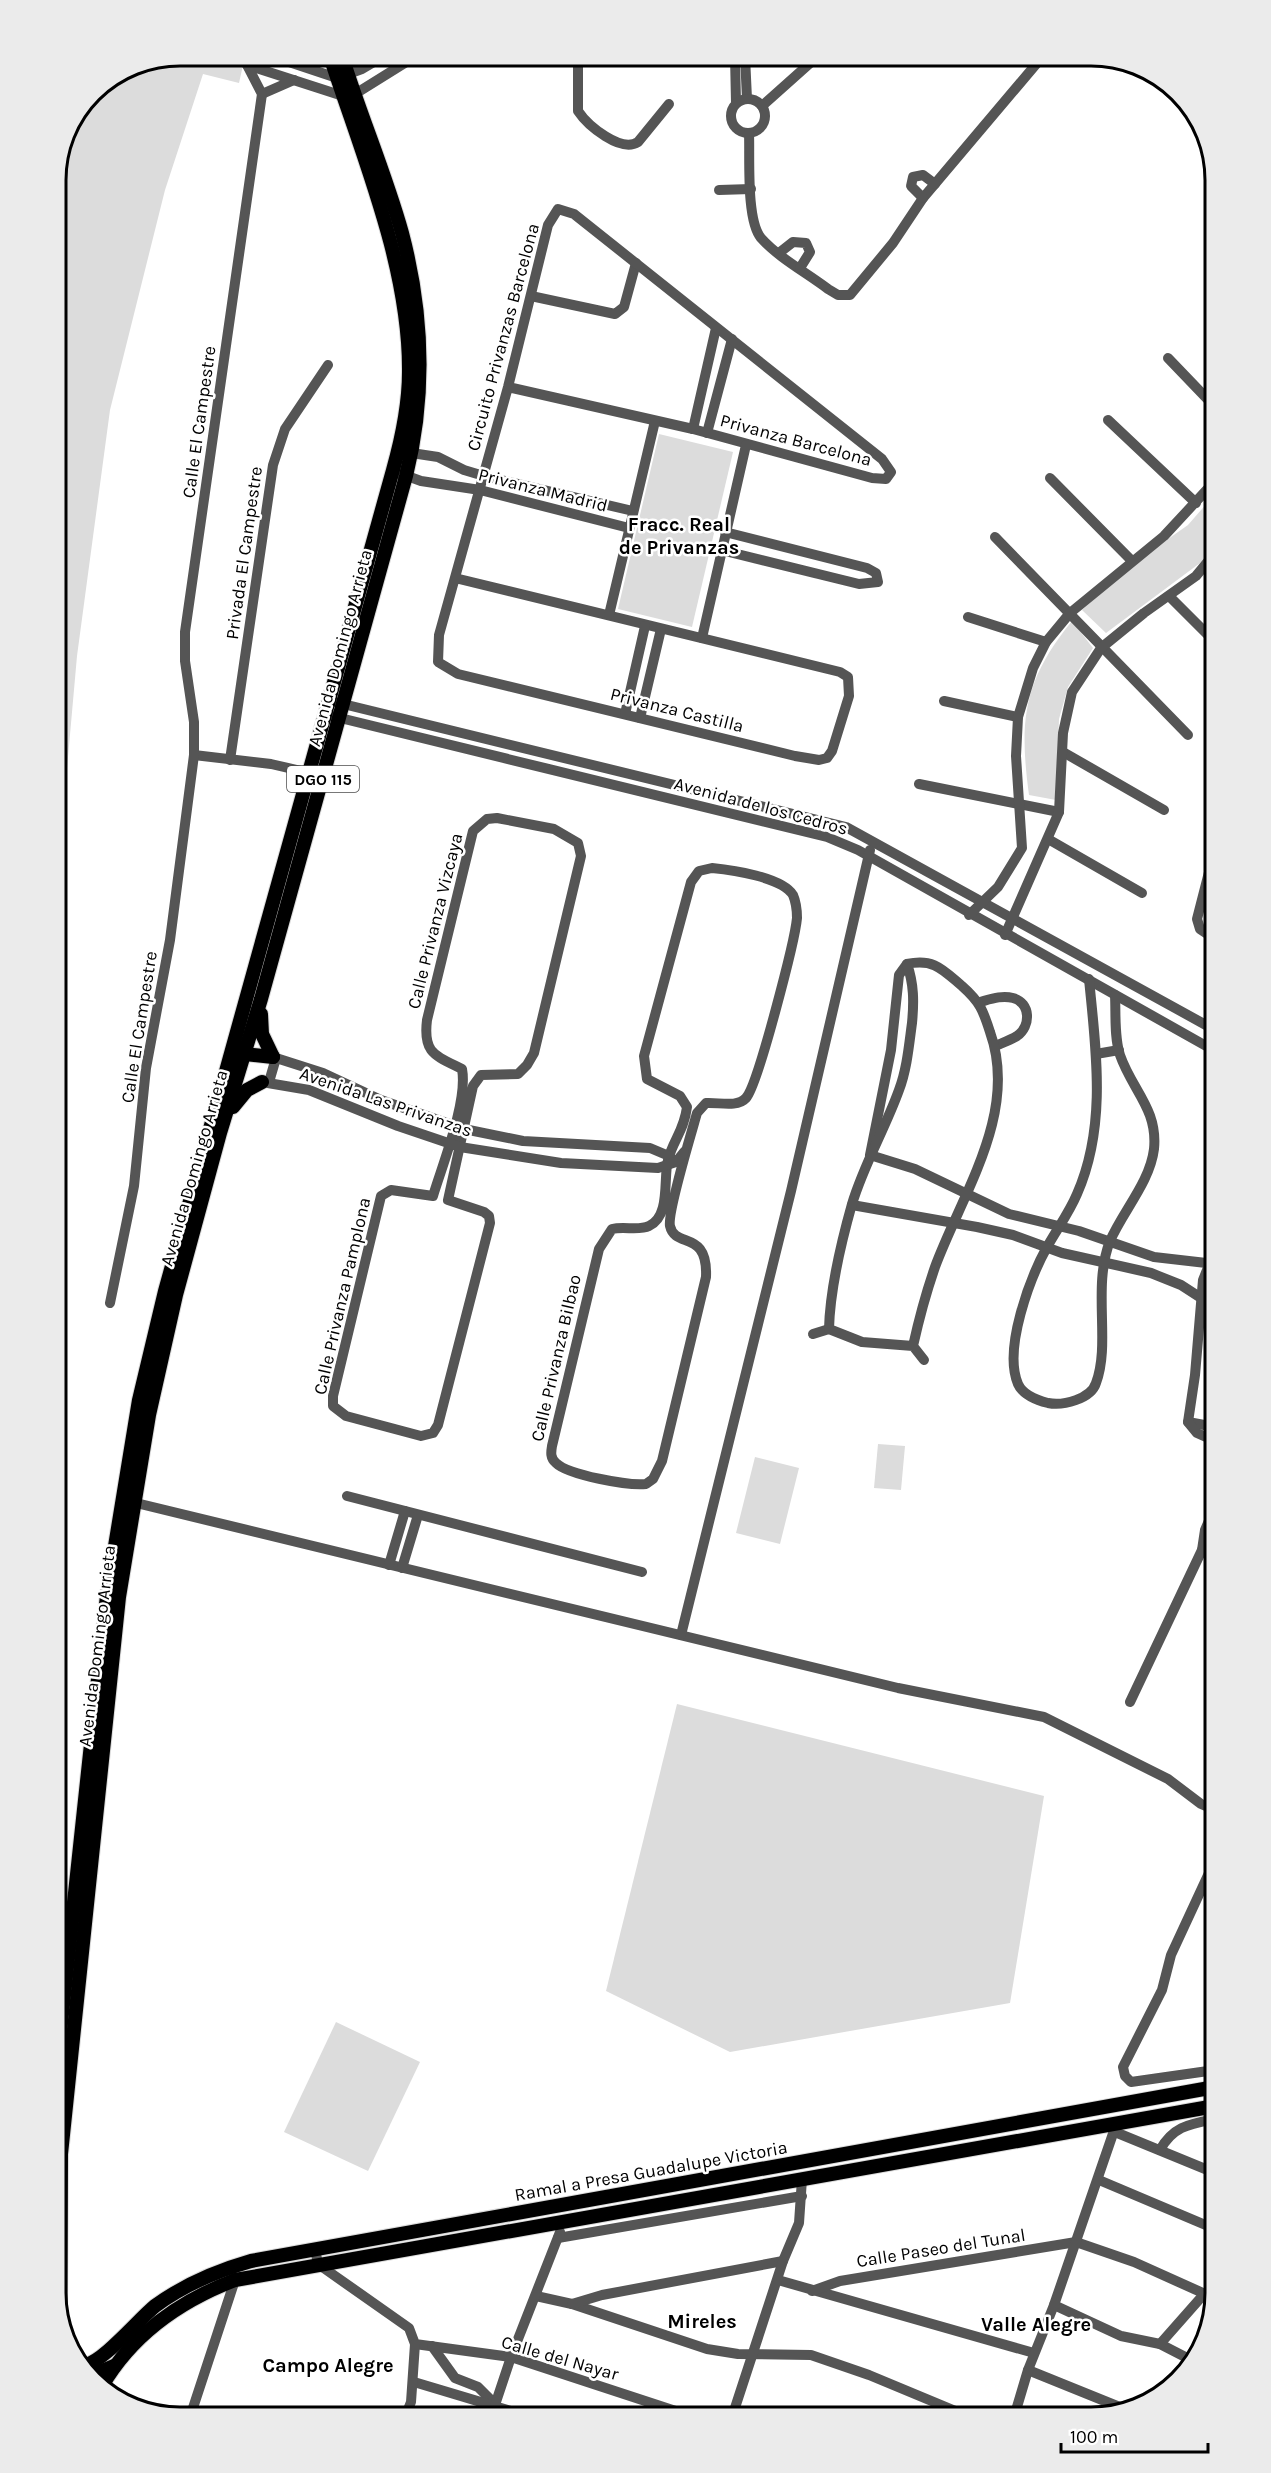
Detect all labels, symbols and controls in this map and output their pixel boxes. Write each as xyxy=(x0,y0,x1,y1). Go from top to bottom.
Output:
street label: Circuito Privanzas Barcelona xyxy=(462,221,544,453)
street label: Calle El Campestre xyxy=(177,344,221,500)
street label: Privanza Barcelona xyxy=(718,409,874,471)
street label: Privanza Madrid xyxy=(476,463,610,517)
street label: Privada El Campestre xyxy=(221,465,267,641)
district label: Fracc. Real de Privanzas xyxy=(619,513,739,559)
street label: Avenida Domingo Arrieta xyxy=(303,547,377,749)
street label: Privanza Castilla xyxy=(608,683,746,737)
road number: DGO 115 xyxy=(287,766,359,792)
street label: Avenida de los Cedros xyxy=(672,772,850,840)
street label: Calle Privanza Vizcaya xyxy=(403,831,467,1011)
street label: Calle El Campestre xyxy=(116,949,162,1105)
street label: Avenida Las Privanzas xyxy=(297,1062,475,1142)
street label: Avenida Domingo Arrieta xyxy=(155,1067,233,1269)
street label: Calle Privanza Pamplona xyxy=(309,1195,375,1397)
street label: Calle Privanza Bilbao xyxy=(526,1272,586,1444)
street label: Avenida Domingo Arrieta xyxy=(74,1544,120,1748)
street label: Ramal a Presa Guadalupe Victoria xyxy=(513,2136,789,2206)
street label: Calle Paseo del Tunal xyxy=(855,2224,1027,2272)
district label: Mireles xyxy=(667,2310,737,2333)
district label: Valle Alegre xyxy=(981,2313,1091,2336)
street label: Calle del Nayar xyxy=(499,2331,622,2385)
district label: Campo Alegre xyxy=(262,2354,394,2377)
scale bar xyxy=(1061,2416,1208,2454)
text: 100 m xyxy=(1070,2426,1118,2448)

